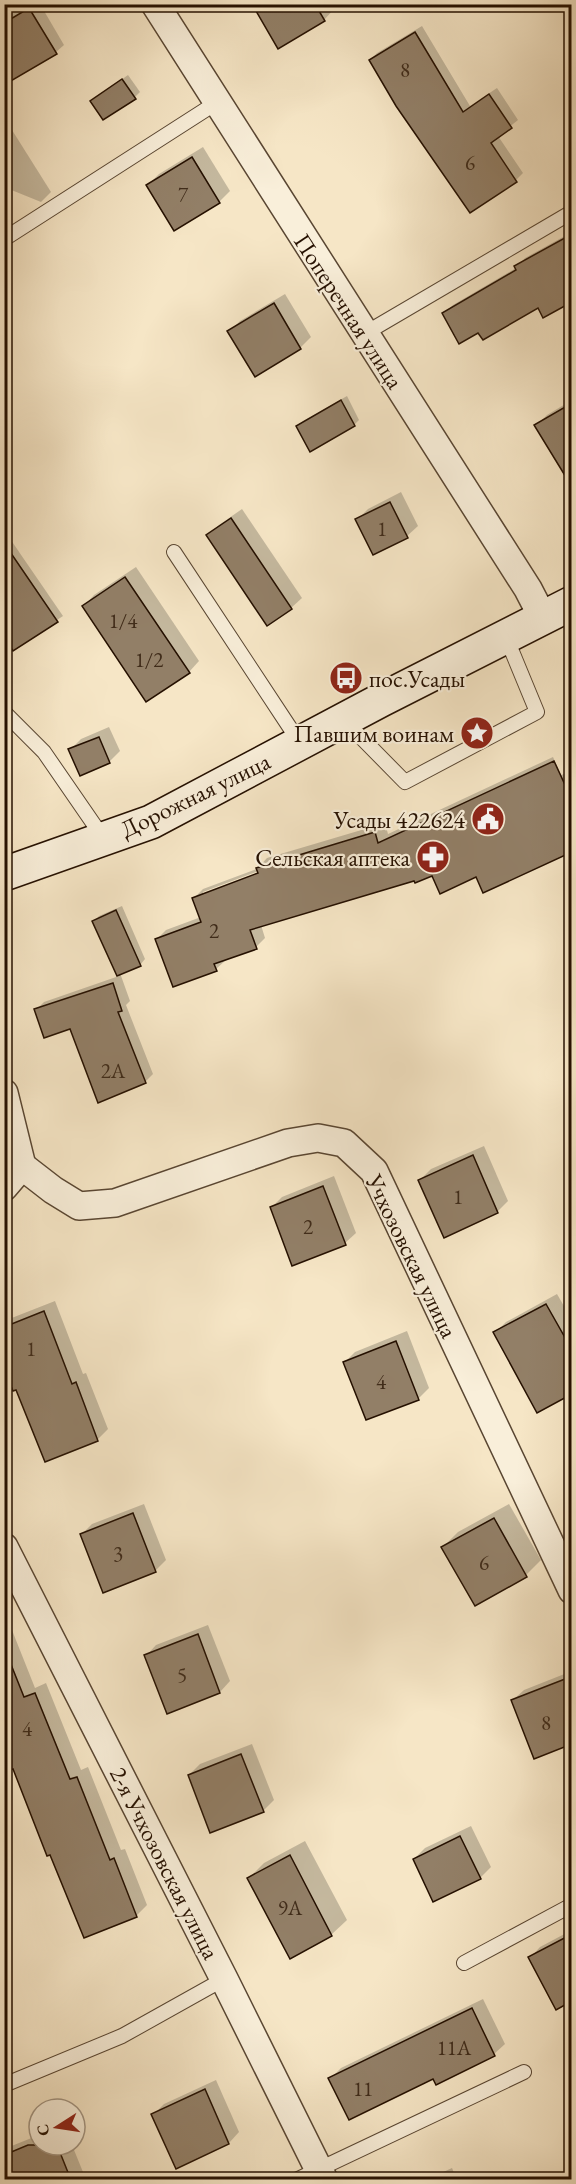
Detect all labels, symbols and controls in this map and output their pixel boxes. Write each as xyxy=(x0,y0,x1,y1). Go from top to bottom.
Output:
house number: 8 xyxy=(400,56,410,83)
house number: 6 xyxy=(465,149,475,176)
house number: 7 xyxy=(178,181,189,208)
street label: Поперечная улица xyxy=(287,227,411,395)
house number: 1 xyxy=(377,515,387,542)
house number: 1/4 xyxy=(109,607,138,634)
house number: 1/2 xyxy=(135,646,163,673)
bus stop icon: пос.Усады xyxy=(328,660,364,696)
place label: пос.Усады xyxy=(369,663,465,694)
place icon: Павшим воинам xyxy=(459,715,495,751)
place label: Павшим воинам xyxy=(293,718,454,749)
street label: Дорожная улица xyxy=(115,745,275,845)
public building icon: Усады 422624 xyxy=(470,801,506,837)
place label: Усады 422624 xyxy=(333,804,465,835)
pharmacy icon: Сельская аптека xyxy=(415,839,451,875)
place label: Сельская аптека xyxy=(255,842,410,873)
house number: 2 xyxy=(209,917,219,944)
house number: 2А xyxy=(101,1057,126,1084)
street label: Учхозовская улица xyxy=(359,1168,465,1343)
house number: 1 xyxy=(453,1183,463,1210)
house number: 2 xyxy=(303,1213,313,1240)
house number: 1 xyxy=(26,1335,36,1362)
house number: 4 xyxy=(376,1368,387,1395)
house number: 3 xyxy=(113,1540,123,1567)
house number: 6 xyxy=(479,1549,489,1576)
house number: 5 xyxy=(177,1661,187,1688)
house number: 8 xyxy=(541,1709,551,1736)
house number: 4 xyxy=(22,1715,33,1742)
street label: 2-я Учхозовская улица xyxy=(103,1761,227,1965)
house number: 9А xyxy=(278,1894,303,1921)
house number: 11А xyxy=(437,2034,472,2061)
house number: 11 xyxy=(353,2075,373,2102)
north arrow xyxy=(27,2097,87,2157)
text: С xyxy=(31,2122,54,2138)

